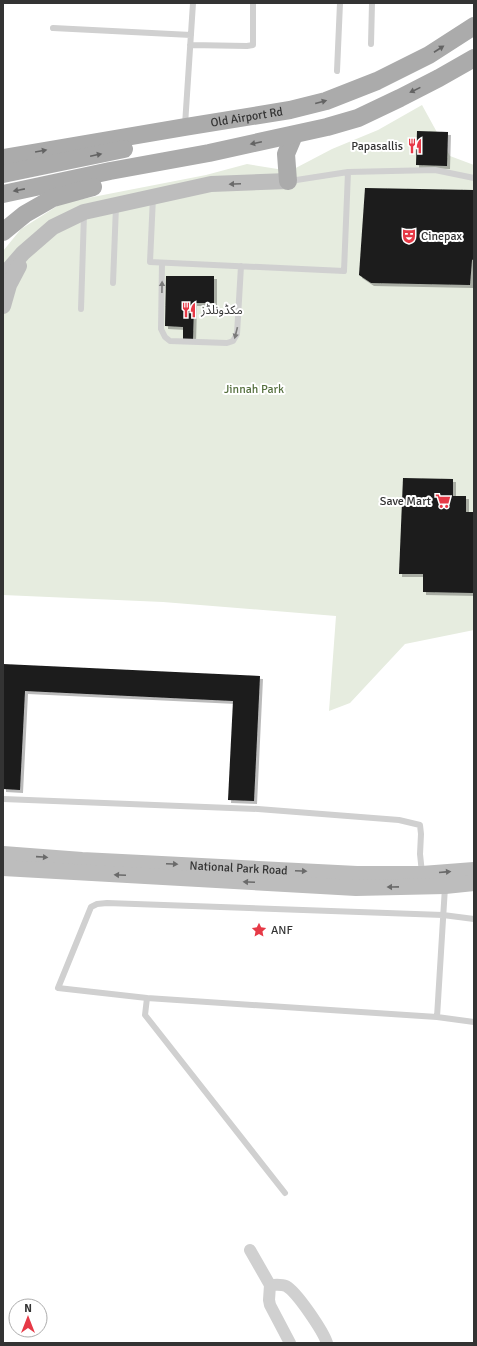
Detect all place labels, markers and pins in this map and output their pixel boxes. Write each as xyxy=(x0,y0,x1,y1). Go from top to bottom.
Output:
restaurant icon: Papasallis xyxy=(406,137,424,155)
place label: Papasallis xyxy=(351,139,403,154)
theatre icon: Cinepax xyxy=(400,227,418,245)
place label: Cinepax xyxy=(421,229,462,244)
restaurant icon: مکڈونلڈز xyxy=(180,301,198,319)
place label: مکڈونلڈز xyxy=(200,303,243,318)
supermarket icon: Save Mart xyxy=(434,492,452,510)
place label: Save Mart xyxy=(380,494,431,509)
place icon: ANF xyxy=(250,921,268,939)
place label: ANF xyxy=(271,923,293,938)

